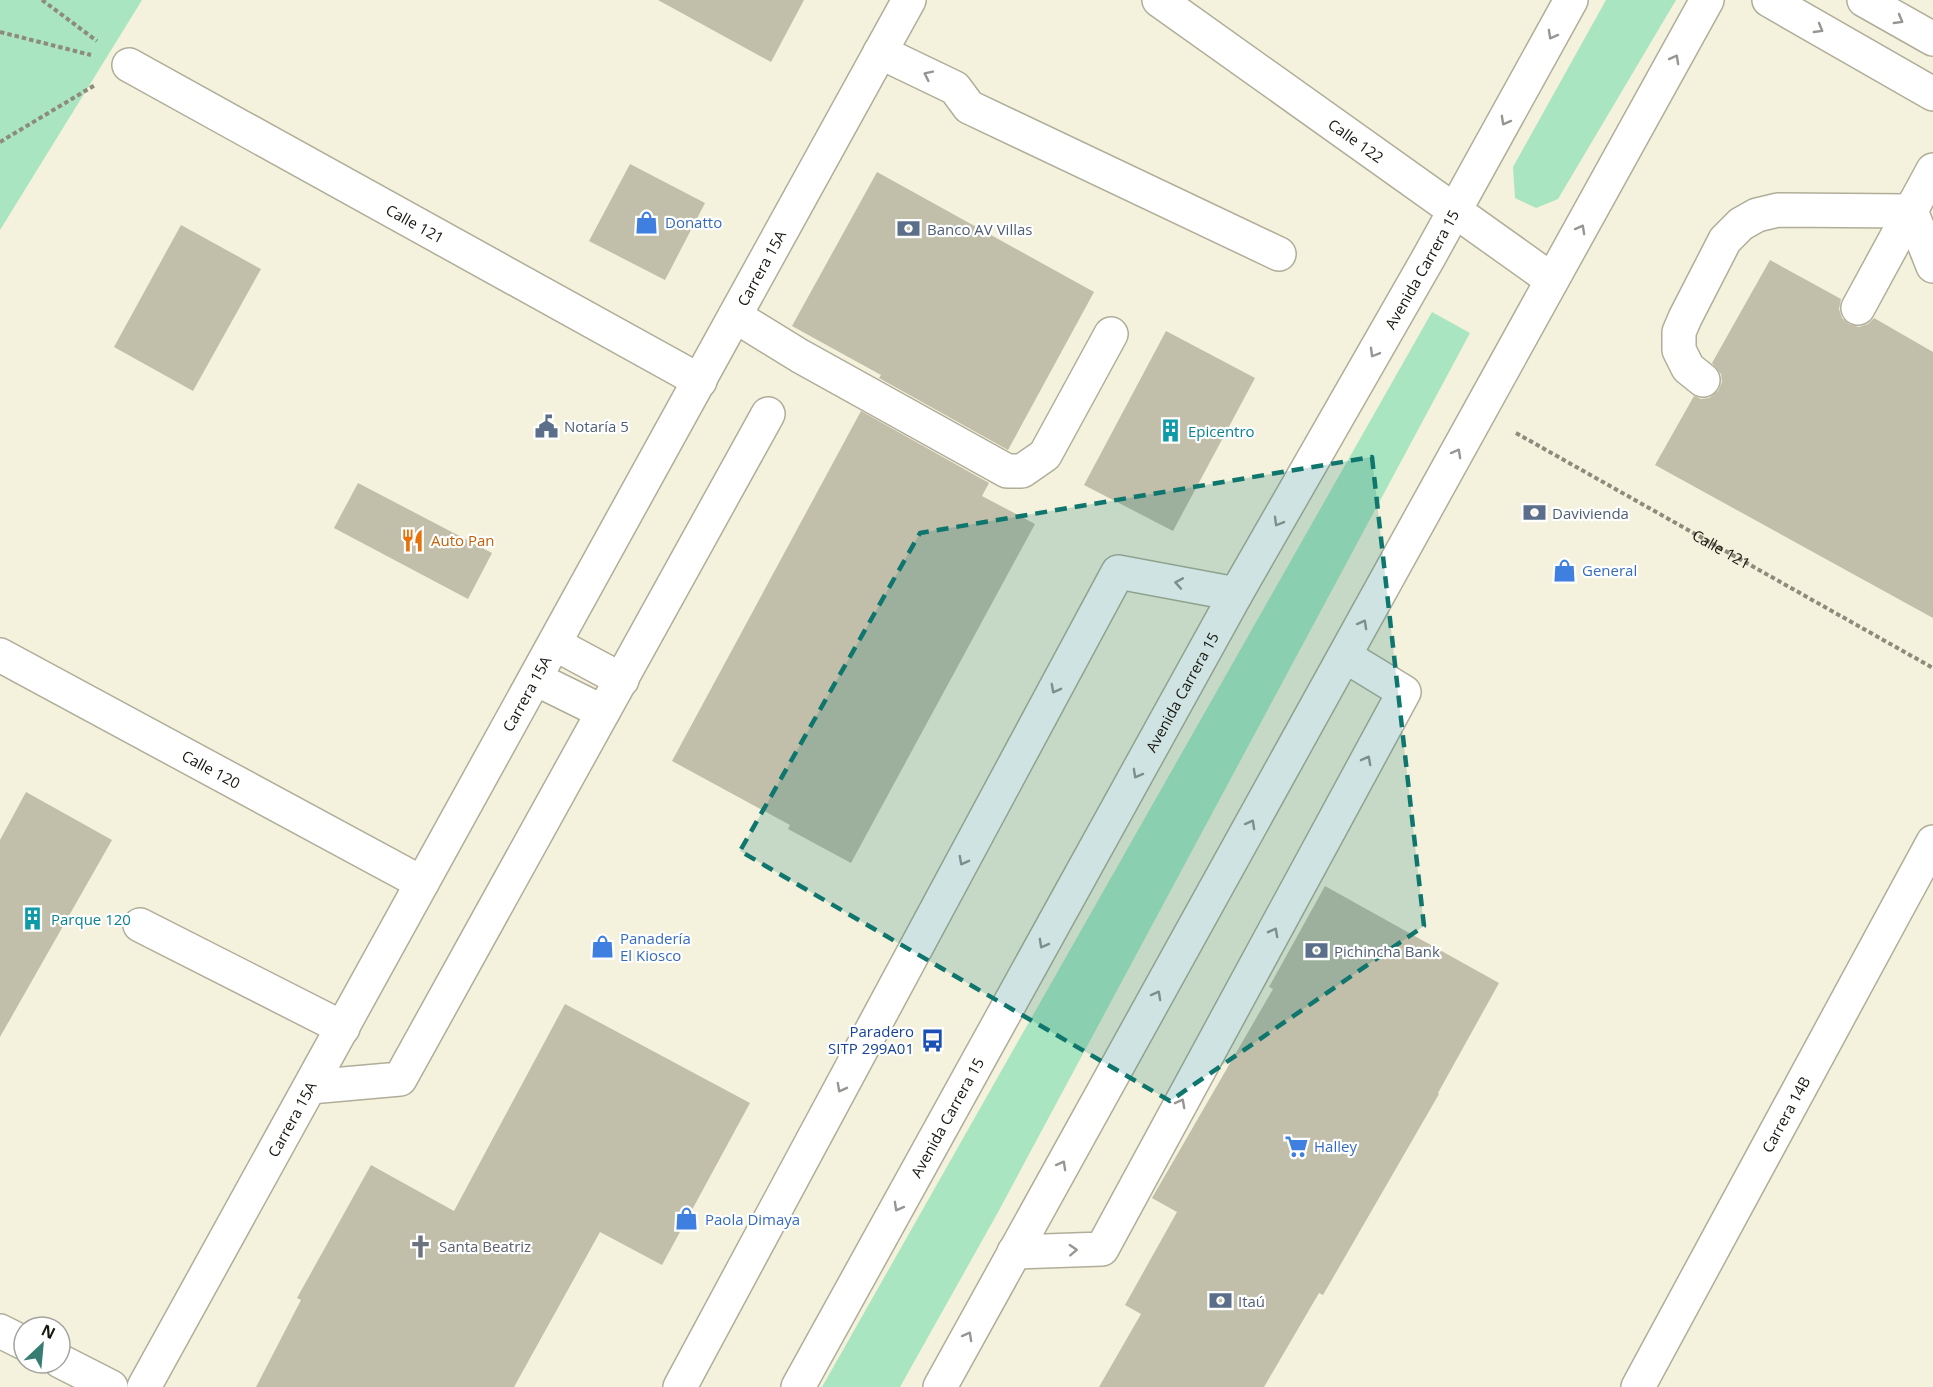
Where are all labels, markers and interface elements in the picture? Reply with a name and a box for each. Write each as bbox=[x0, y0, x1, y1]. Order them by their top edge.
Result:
one-way arrow bbox=[1893, 12, 1903, 24]
one-way arrow bbox=[1813, 22, 1824, 33]
one-way arrow bbox=[1548, 29, 1559, 39]
one-way arrow bbox=[1668, 54, 1679, 65]
one-way arrow bbox=[924, 71, 935, 83]
street label: Calle 122 bbox=[1324, 114, 1388, 167]
one-way arrow bbox=[1500, 115, 1512, 125]
street label: Calle 121 bbox=[383, 199, 448, 247]
street label: Avenida Carrera 15 bbox=[1380, 206, 1463, 332]
shop icon: Donatto bbox=[634, 209, 660, 235]
place label: Donatto bbox=[665, 212, 722, 232]
bank icon: Banco AV Villas bbox=[896, 216, 922, 242]
place label: Banco AV Villas bbox=[927, 219, 1032, 239]
one-way arrow bbox=[1574, 225, 1585, 235]
street label: Carrera 15A bbox=[732, 226, 790, 309]
one-way arrow bbox=[1370, 346, 1382, 357]
public building icon: Notaría 5 bbox=[533, 413, 559, 439]
place label: Notaría 5 bbox=[564, 416, 629, 436]
building icon: Epicentro bbox=[1157, 418, 1183, 444]
place label: Epicentro bbox=[1188, 421, 1255, 441]
one-way arrow bbox=[1450, 449, 1461, 459]
bank icon: Davivienda bbox=[1521, 500, 1547, 526]
place label: Davivienda bbox=[1552, 503, 1629, 523]
one-way arrow bbox=[1273, 516, 1285, 526]
street label: Calle 121 bbox=[1689, 525, 1754, 573]
restaurant icon: Auto Pan bbox=[400, 527, 426, 553]
place label: Auto Pan bbox=[431, 530, 495, 550]
shop icon: General bbox=[1551, 557, 1577, 583]
place label: General bbox=[1582, 560, 1637, 580]
one-way arrow bbox=[1174, 577, 1184, 590]
one-way arrow bbox=[1355, 620, 1367, 630]
street label: Avenida Carrera 15 bbox=[1141, 629, 1223, 755]
street label: Carrera 15A bbox=[498, 652, 556, 735]
one-way arrow bbox=[1051, 683, 1062, 693]
street label: Calle 120 bbox=[178, 745, 244, 793]
one-way arrow bbox=[1360, 756, 1371, 767]
one-way arrow bbox=[1133, 767, 1144, 778]
one-way arrow bbox=[1244, 820, 1255, 830]
one-way arrow bbox=[959, 854, 970, 865]
building icon: Parque 120 bbox=[20, 906, 46, 932]
place label: Parque 120 bbox=[51, 909, 131, 929]
one-way arrow bbox=[1267, 927, 1278, 938]
place label: Panadería El Kiosco bbox=[620, 928, 691, 965]
shop icon: Panadería El Kiosco bbox=[589, 934, 615, 960]
one-way arrow bbox=[1039, 938, 1050, 949]
bank icon: Pichincha Bank bbox=[1303, 938, 1329, 964]
place label: Pichincha Bank bbox=[1334, 941, 1440, 961]
one-way arrow bbox=[1150, 990, 1161, 1001]
place label: Paradero SITP 299A01 bbox=[828, 1021, 914, 1058]
bus stop icon: Paradero SITP 299A01 bbox=[919, 1027, 945, 1053]
street label: Avenida Carrera 15 bbox=[906, 1054, 988, 1181]
street label: Carrera 14B bbox=[1757, 1073, 1814, 1156]
street label: Carrera 15A bbox=[263, 1077, 321, 1160]
one-way arrow bbox=[836, 1082, 848, 1093]
one-way arrow bbox=[1174, 1099, 1185, 1109]
supermarket icon: Halley bbox=[1283, 1133, 1309, 1159]
place label: Halley bbox=[1314, 1136, 1357, 1156]
one-way arrow bbox=[1055, 1161, 1067, 1171]
one-way arrow bbox=[894, 1201, 905, 1211]
shop icon: Paola Dimaya bbox=[674, 1206, 700, 1232]
place label: Paola Dimaya bbox=[705, 1209, 800, 1229]
church icon: Santa Beatriz bbox=[408, 1233, 434, 1259]
place label: Santa Beatriz bbox=[439, 1236, 531, 1256]
one-way arrow bbox=[1068, 1244, 1077, 1257]
bank icon: Itaú bbox=[1207, 1288, 1233, 1314]
place label: Itaú bbox=[1238, 1291, 1265, 1311]
north arrow bbox=[12, 1315, 72, 1375]
text: N bbox=[38, 1319, 59, 1344]
one-way arrow bbox=[961, 1332, 972, 1342]

